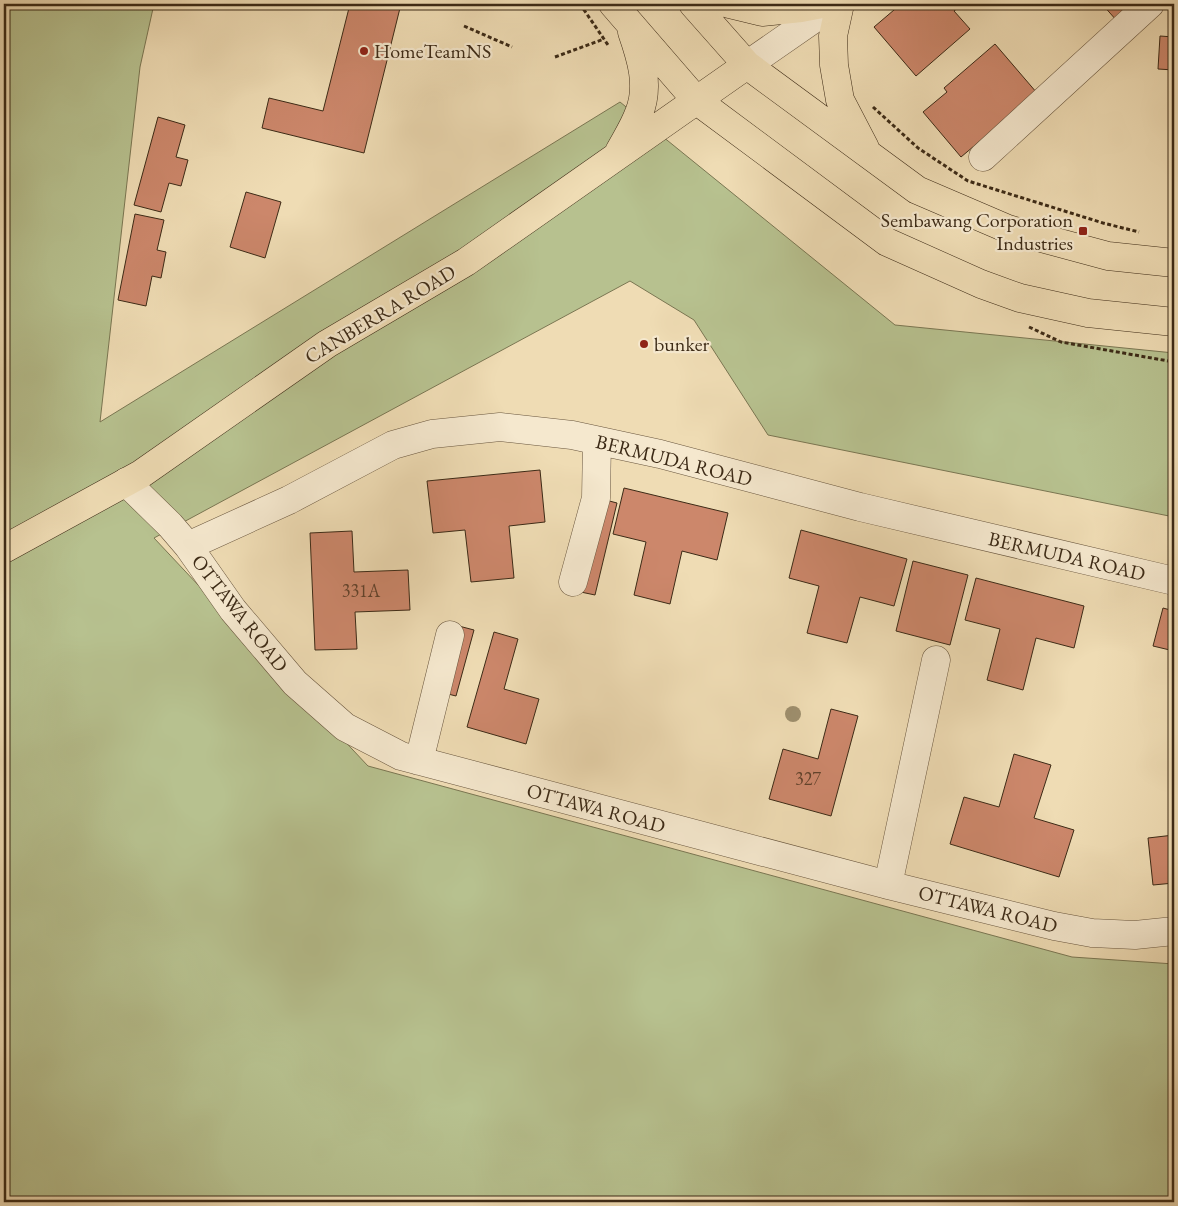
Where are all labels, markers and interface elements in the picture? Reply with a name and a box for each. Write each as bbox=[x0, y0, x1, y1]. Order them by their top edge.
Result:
place label: HomeTeamNS bbox=[374, 38, 491, 64]
marker: HomeTeamNS bbox=[358, 45, 370, 57]
place label: Sembawang Corporation Industries bbox=[881, 207, 1073, 256]
marker: Sembawang Corporation Industries bbox=[1077, 225, 1089, 237]
street label: CANBERRA ROAD bbox=[300, 259, 460, 369]
place label: bunker bbox=[654, 331, 710, 357]
marker: bunker bbox=[638, 338, 650, 350]
street label: BERMUDA ROAD bbox=[593, 428, 755, 492]
street label: BERMUDA ROAD bbox=[986, 525, 1148, 587]
street label: OTTAWA ROAD bbox=[186, 549, 294, 677]
house number: 331A bbox=[342, 579, 381, 602]
house number: 327 bbox=[795, 767, 821, 790]
street label: OTTAWA ROAD bbox=[524, 777, 668, 839]
street label: OTTAWA ROAD bbox=[916, 879, 1060, 939]

